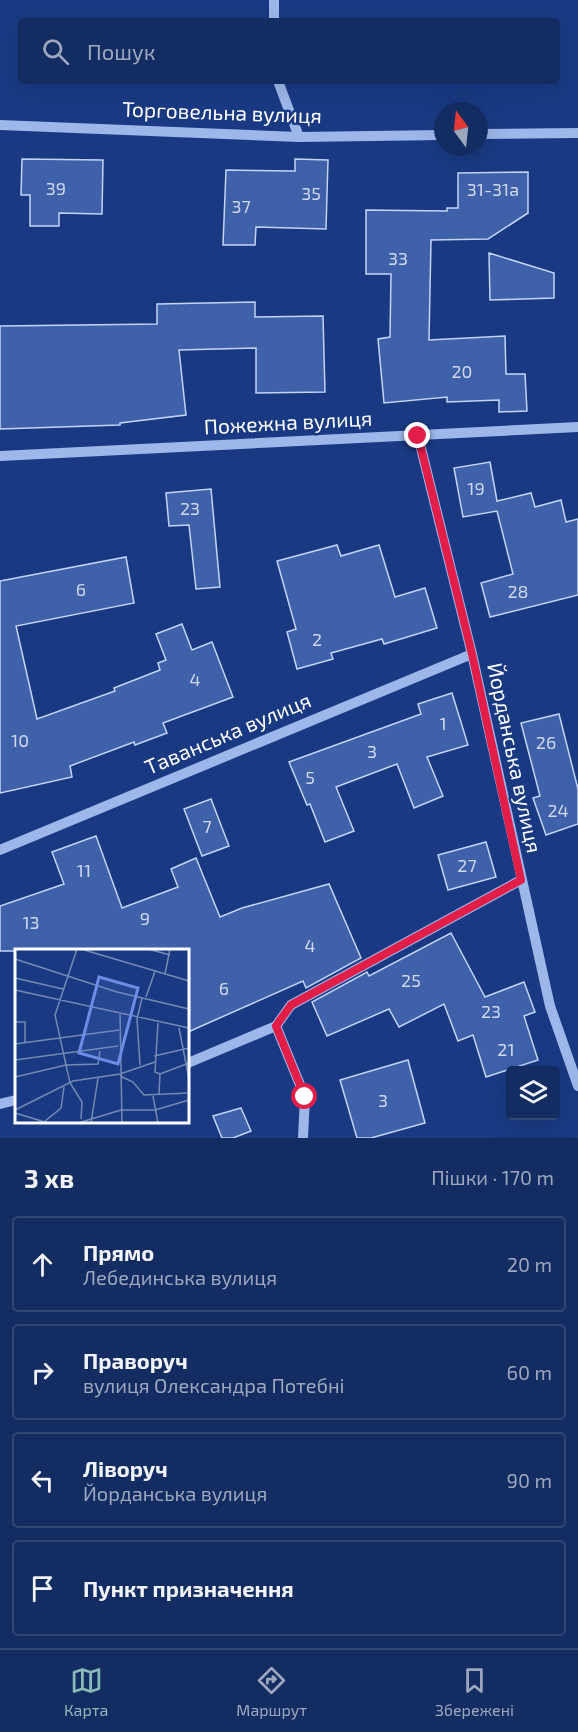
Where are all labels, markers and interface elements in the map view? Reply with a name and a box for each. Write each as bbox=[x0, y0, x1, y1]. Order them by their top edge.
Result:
search box bbox=[18, 18, 560, 84]
icon: search bbox=[39, 35, 72, 68]
text: Пошук bbox=[87, 38, 156, 64]
street label: Торговельна вулиця bbox=[122, 96, 322, 128]
north arrow bbox=[434, 102, 488, 156]
house number: 39 bbox=[46, 177, 66, 199]
house number: 31-31а bbox=[467, 178, 519, 200]
house number: 35 bbox=[301, 182, 321, 204]
house number: 37 bbox=[231, 195, 251, 217]
house number: 33 bbox=[388, 247, 408, 269]
house number: 20 bbox=[452, 360, 472, 382]
street label: Пожежна вулиця bbox=[203, 405, 373, 439]
route end bbox=[404, 422, 430, 448]
house number: 19 bbox=[467, 477, 485, 499]
house number: 23 bbox=[180, 497, 200, 519]
house number: 6 bbox=[76, 578, 86, 600]
house number: 28 bbox=[507, 580, 529, 602]
house number: 2 bbox=[312, 628, 322, 650]
street label: Йорданська вулиця bbox=[482, 660, 548, 855]
house number: 4 bbox=[189, 668, 201, 690]
street label: Таванська вулиця bbox=[141, 686, 315, 780]
house number: 1 bbox=[439, 712, 447, 734]
house number: 10 bbox=[11, 729, 29, 751]
house number: 26 bbox=[536, 731, 556, 753]
house number: 3 bbox=[367, 740, 377, 762]
house number: 5 bbox=[305, 766, 315, 788]
house number: 24 bbox=[547, 799, 569, 821]
house number: 7 bbox=[202, 815, 212, 837]
house number: 27 bbox=[457, 854, 477, 876]
house number: 11 bbox=[77, 859, 91, 881]
house number: 9 bbox=[140, 907, 150, 929]
house number: 13 bbox=[22, 911, 40, 933]
house number: 4 bbox=[304, 934, 316, 956]
inset map bbox=[15, 949, 189, 1123]
house number: 25 bbox=[401, 969, 421, 991]
house number: 6 bbox=[219, 977, 229, 999]
house number: 23 bbox=[481, 1000, 501, 1022]
house number: 21 bbox=[497, 1038, 515, 1060]
map controls bbox=[506, 1066, 560, 1120]
button: layers bbox=[506, 1066, 560, 1120]
route start bbox=[291, 1083, 317, 1109]
house number: 3 bbox=[378, 1089, 388, 1111]
text: 3 хв bbox=[24, 1162, 74, 1193]
text: Пішки · 170 m bbox=[431, 1165, 554, 1189]
text: Прямо bbox=[83, 1239, 154, 1265]
icon: ahead bbox=[26, 1248, 59, 1281]
text: 20 m bbox=[507, 1252, 552, 1276]
text: Лебединська вулиця bbox=[83, 1265, 277, 1289]
text: Праворуч bbox=[83, 1347, 188, 1373]
icon: right bbox=[26, 1356, 59, 1389]
text: 60 m bbox=[507, 1360, 552, 1384]
text: вулиця Олександра Потебні bbox=[83, 1373, 345, 1397]
text: Ліворуч bbox=[83, 1455, 168, 1481]
icon: left bbox=[26, 1464, 59, 1497]
text: 90 m bbox=[507, 1468, 552, 1492]
text: Йорданська вулиця bbox=[83, 1481, 267, 1505]
icon: arrive bbox=[26, 1572, 59, 1605]
text: Пункт призначення bbox=[83, 1575, 294, 1601]
tab: Карта bbox=[64, 1664, 108, 1719]
tab: Маршрут bbox=[236, 1664, 307, 1719]
tab: Збережені bbox=[435, 1664, 514, 1719]

